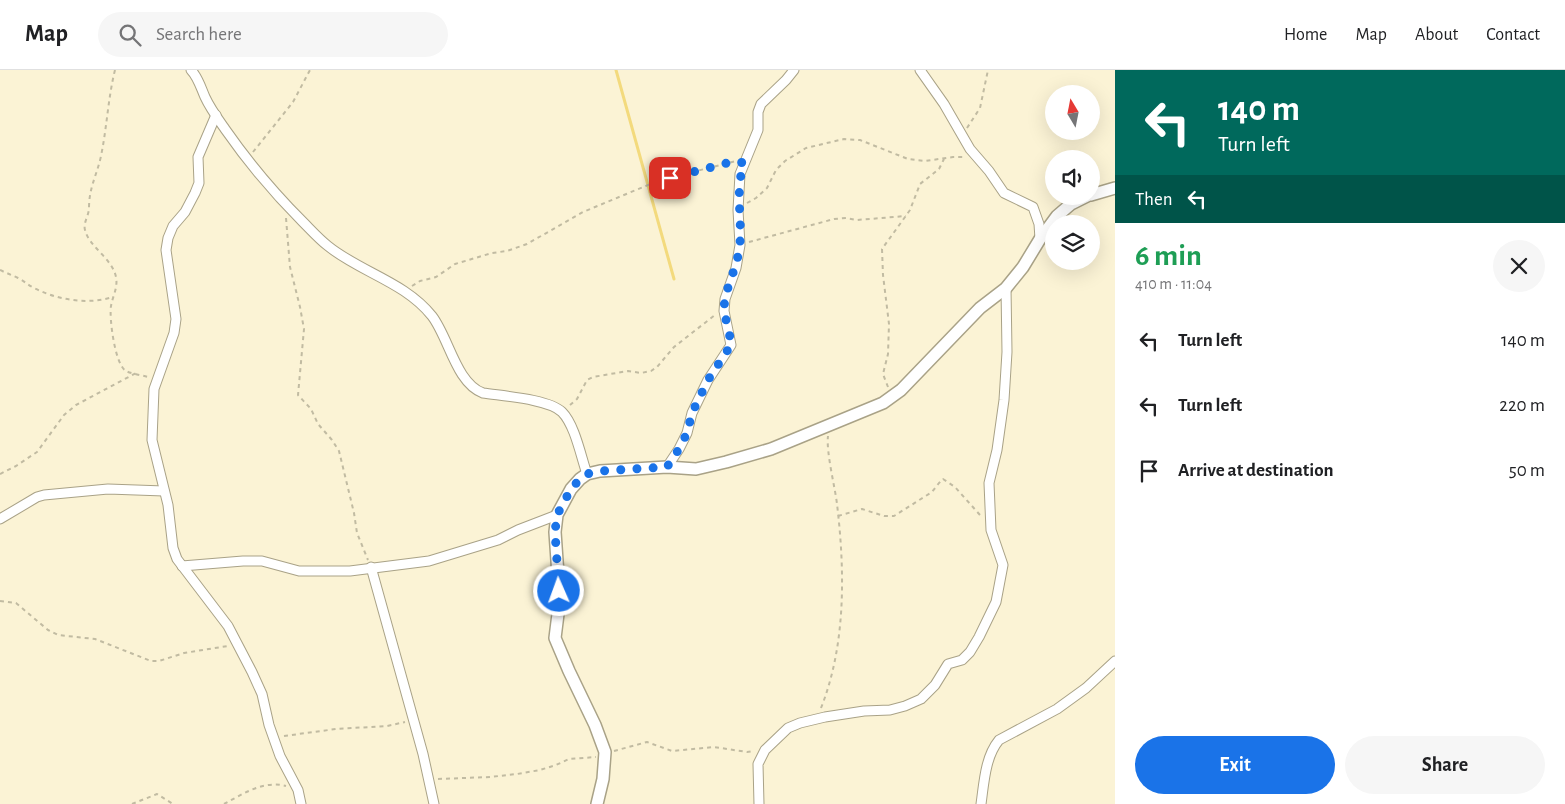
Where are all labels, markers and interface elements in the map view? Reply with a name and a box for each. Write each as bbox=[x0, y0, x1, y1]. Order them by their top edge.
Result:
search box bbox=[98, 12, 448, 57]
icon: search bbox=[116, 21, 144, 49]
text: Map bbox=[25, 22, 68, 46]
text: Search here bbox=[156, 25, 242, 44]
text: Home bbox=[1284, 26, 1327, 44]
text: Map bbox=[1355, 26, 1387, 44]
text: About bbox=[1415, 26, 1458, 44]
text: Contact bbox=[1486, 26, 1540, 44]
north arrow bbox=[1045, 85, 1100, 140]
map controls bbox=[1045, 85, 1100, 270]
icon: left bbox=[1135, 90, 1200, 155]
text: 140 m bbox=[1218, 92, 1300, 127]
text: Turn left bbox=[1218, 133, 1290, 155]
button: sound bbox=[1045, 150, 1100, 205]
pin bbox=[649, 157, 691, 199]
icon: arrive bbox=[656, 164, 684, 192]
icon: left bbox=[1183, 185, 1211, 213]
text: Then bbox=[1135, 190, 1173, 209]
button: layers bbox=[1045, 215, 1100, 270]
button: close bbox=[1493, 240, 1545, 292]
text: 6 min bbox=[1135, 241, 1202, 271]
text: 410 m · 11:04 bbox=[1135, 276, 1212, 292]
icon: left bbox=[1135, 327, 1163, 355]
text: Turn left bbox=[1178, 331, 1242, 350]
text: 140 m bbox=[1501, 331, 1545, 350]
icon: left bbox=[1135, 392, 1163, 420]
text: Turn left bbox=[1178, 396, 1242, 415]
text: 220 m bbox=[1499, 396, 1545, 415]
icon: arrive bbox=[1135, 457, 1163, 485]
text: Arrive at destination bbox=[1178, 461, 1334, 480]
text: 50 m bbox=[1509, 461, 1545, 480]
position arrow bbox=[532, 564, 584, 616]
button: Exit bbox=[1135, 736, 1335, 794]
button: Share bbox=[1345, 736, 1545, 794]

